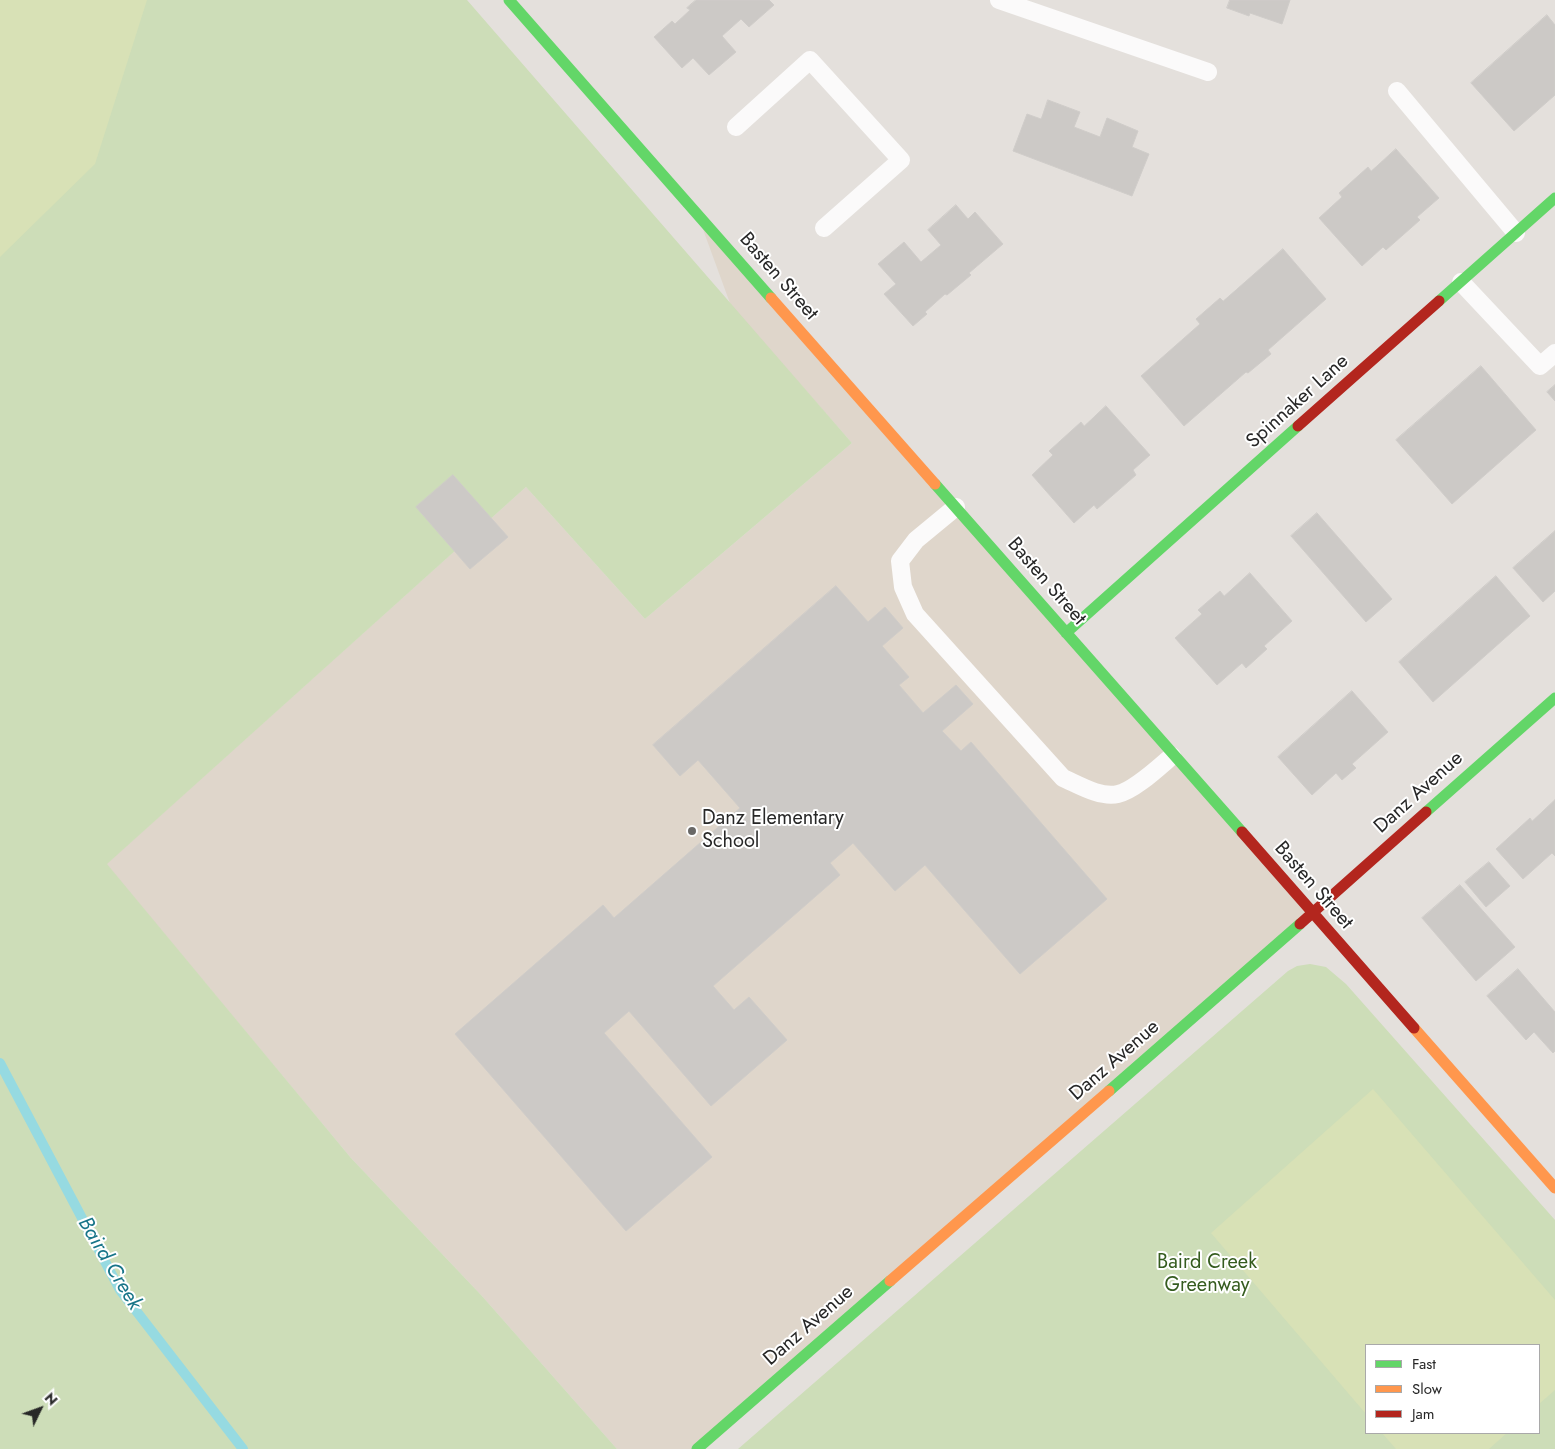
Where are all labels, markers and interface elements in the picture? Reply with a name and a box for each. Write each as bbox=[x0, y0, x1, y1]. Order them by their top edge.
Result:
street label: Basten Street bbox=[733, 228, 823, 326]
street label: Spinnaker Lane bbox=[1242, 350, 1354, 454]
street label: Basten Street bbox=[1001, 533, 1091, 631]
street label: Danz Avenue bbox=[1370, 747, 1468, 839]
place label: Danz Elementary School bbox=[702, 807, 844, 854]
marker: Danz Elementary School bbox=[686, 825, 698, 837]
street label: Basten Street bbox=[1268, 837, 1358, 935]
street label: Danz Avenue bbox=[1065, 1015, 1165, 1107]
water label: Baird Creek bbox=[71, 1213, 147, 1315]
park label: Baird Creek Greenway bbox=[1157, 1251, 1257, 1298]
street label: Danz Avenue bbox=[759, 1280, 859, 1372]
legend bbox=[1365, 1344, 1540, 1434]
text: Fast bbox=[1412, 1353, 1436, 1375]
text: Slow bbox=[1412, 1378, 1442, 1400]
north arrow bbox=[15, 1384, 65, 1434]
text: N bbox=[40, 1388, 62, 1410]
text: Jam bbox=[1412, 1403, 1435, 1425]

